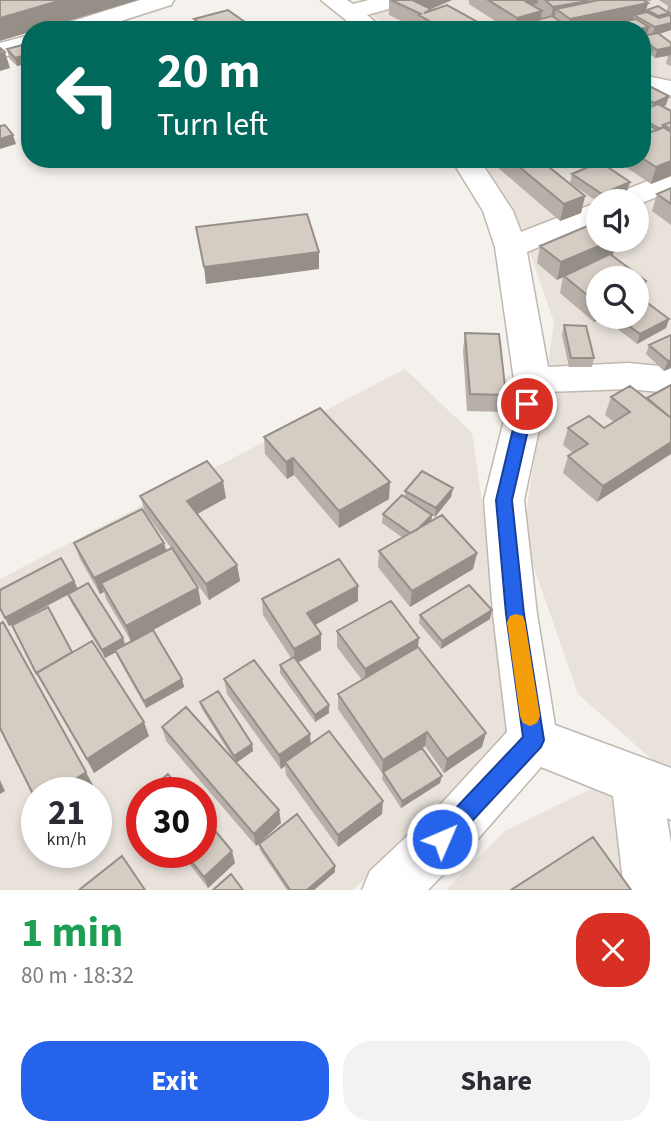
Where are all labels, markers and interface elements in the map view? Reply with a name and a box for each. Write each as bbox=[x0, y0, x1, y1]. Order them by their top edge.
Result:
text: 20 m bbox=[157, 37, 261, 107]
icon: left bbox=[42, 49, 133, 140]
text: Turn left bbox=[157, 102, 268, 148]
map controls bbox=[586, 189, 649, 329]
button: sound bbox=[586, 189, 649, 252]
button: search bbox=[586, 266, 649, 329]
pin bbox=[497, 374, 557, 434]
icon: arrive bbox=[508, 385, 546, 423]
speed limit sign: 30 bbox=[126, 777, 217, 868]
text: 21 bbox=[48, 788, 85, 838]
position arrow bbox=[405, 802, 479, 876]
text: km/h bbox=[47, 827, 86, 852]
text: 1 min bbox=[21, 903, 123, 963]
button: close bbox=[576, 913, 650, 987]
text: 80 m · 18:32 bbox=[21, 959, 134, 992]
button: Exit bbox=[21, 1041, 329, 1121]
button: Share bbox=[343, 1041, 650, 1121]

